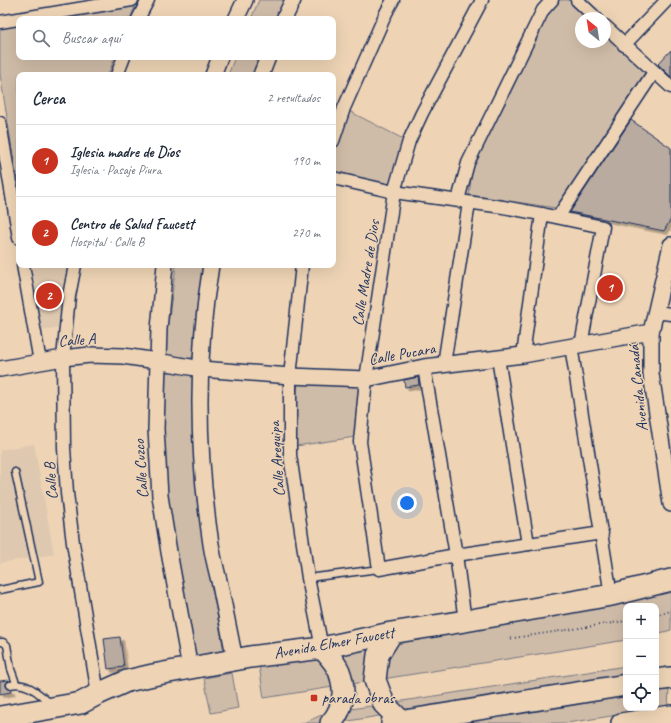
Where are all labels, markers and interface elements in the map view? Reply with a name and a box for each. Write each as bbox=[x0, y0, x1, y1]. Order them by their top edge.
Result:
north arrow bbox=[575, 12, 611, 48]
search box bbox=[16, 16, 336, 60]
icon: search bbox=[30, 27, 52, 49]
text: Buscar aquí bbox=[62, 29, 121, 48]
text: Cerca bbox=[32, 88, 65, 109]
text: 2 resultados bbox=[267, 90, 320, 106]
text: Iglesia madre de Díos bbox=[70, 143, 180, 162]
text: 1 bbox=[42, 153, 48, 169]
text: 190 m bbox=[292, 153, 320, 169]
text: Iglesia · Pasaje Piura bbox=[70, 162, 161, 178]
text: Centro de Salud Faucett bbox=[70, 215, 194, 234]
street label: Calle Madre de Dios bbox=[348, 217, 384, 327]
text: 2 bbox=[42, 225, 48, 241]
text: 270 m bbox=[292, 225, 320, 241]
text: Hospital · Calle B bbox=[70, 234, 144, 250]
pin: 1 bbox=[597, 273, 623, 303]
pin: 2 bbox=[36, 281, 62, 311]
street label: Calle A bbox=[58, 329, 97, 351]
street label: Calle Pucara bbox=[367, 338, 438, 370]
street label: Avenida Canadá bbox=[623, 342, 652, 432]
street label: Calle Arequipa bbox=[264, 419, 290, 497]
street label: Calle Cuzco bbox=[129, 438, 153, 499]
street label: Calle B bbox=[40, 460, 62, 500]
your location bbox=[397, 493, 417, 513]
map controls bbox=[623, 603, 659, 711]
button: + bbox=[623, 603, 659, 639]
street label: Avenida Elmer Faucett bbox=[272, 622, 398, 663]
button: − bbox=[623, 639, 659, 675]
button: locate bbox=[623, 675, 659, 711]
place label: parada obras bbox=[322, 688, 396, 708]
marker: parada obras bbox=[309, 693, 319, 703]

